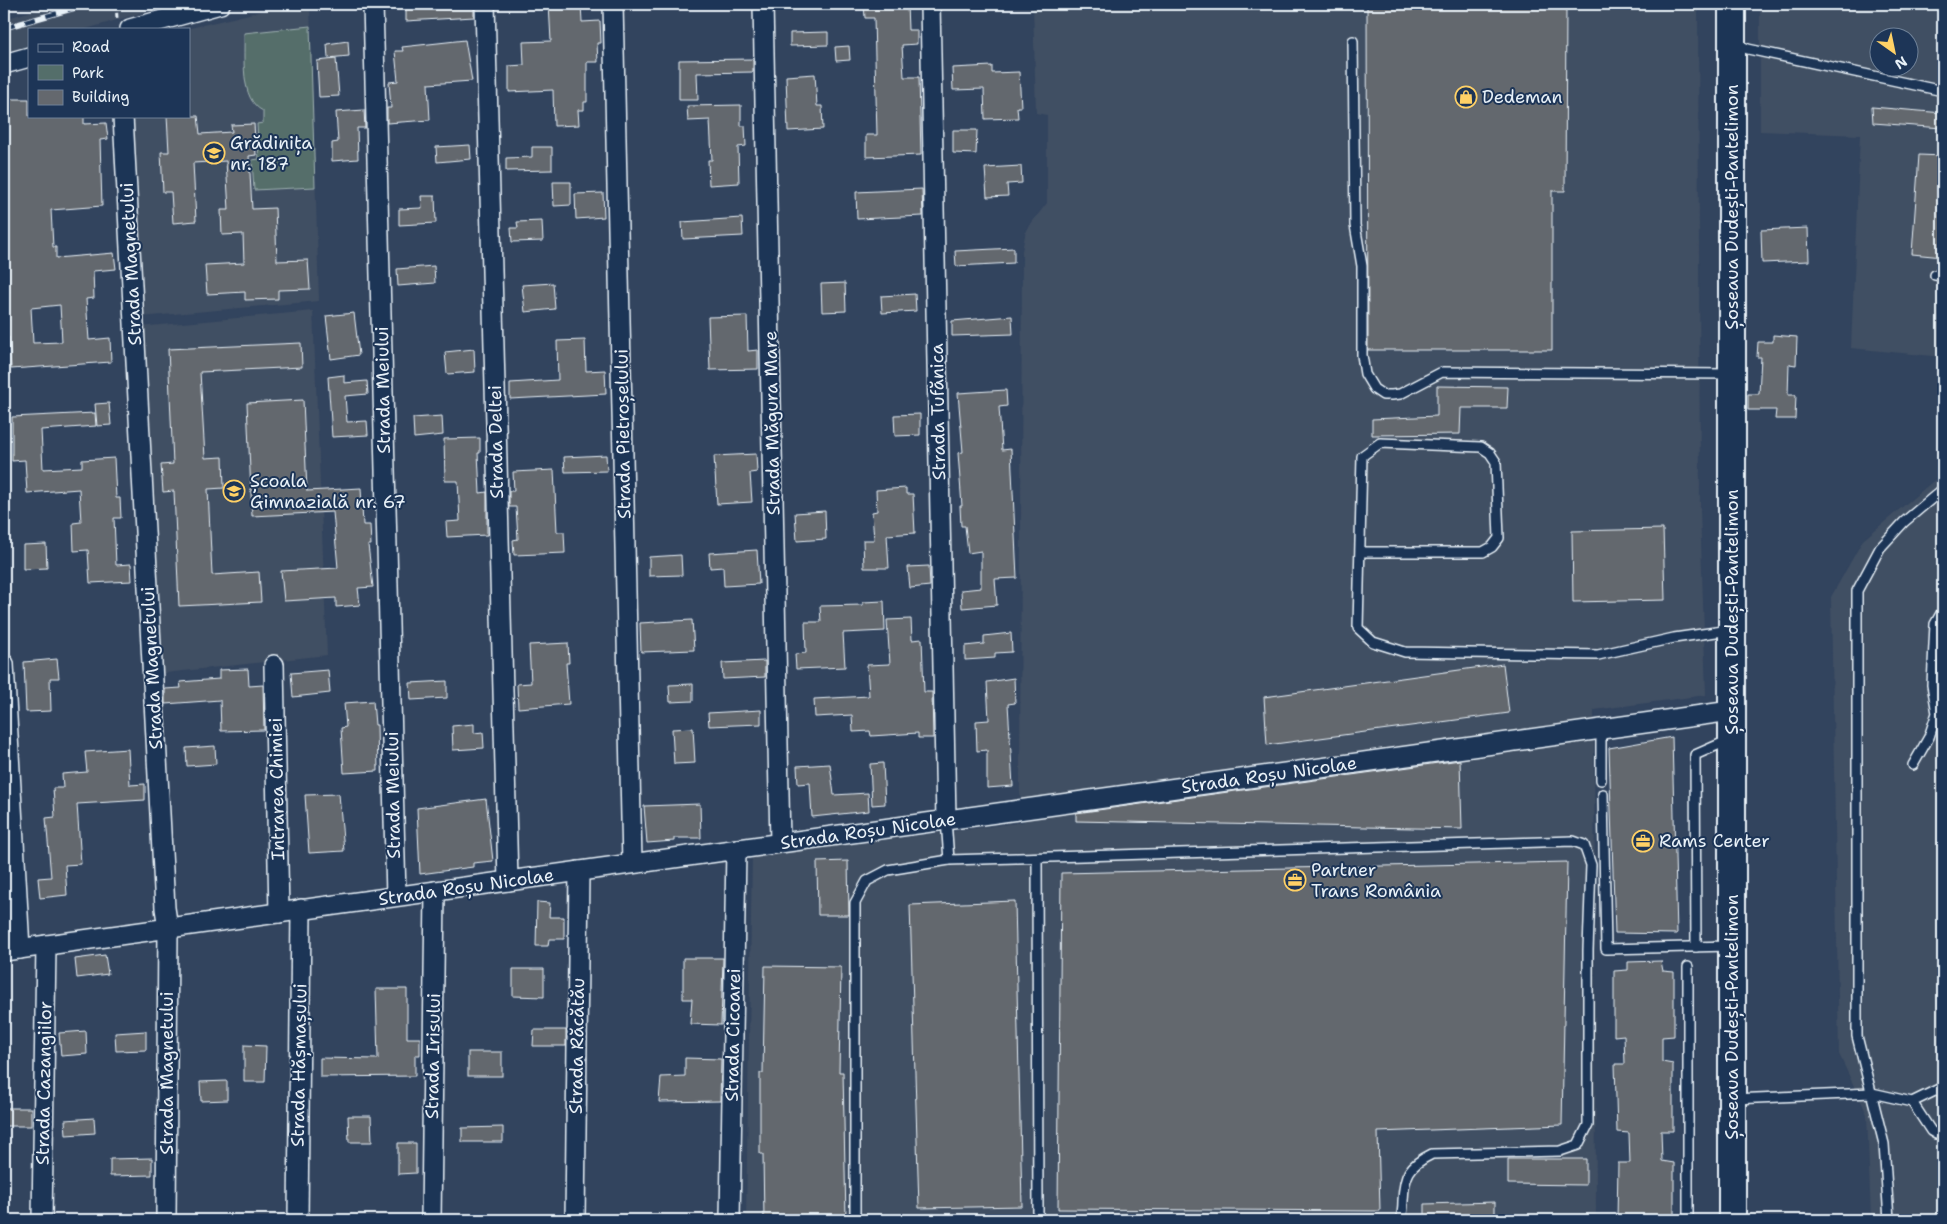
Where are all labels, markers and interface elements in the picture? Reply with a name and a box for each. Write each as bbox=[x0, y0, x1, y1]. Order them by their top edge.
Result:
legend bbox=[28, 28, 190, 118]
north arrow bbox=[1870, 28, 1920, 78]
text: Road bbox=[72, 37, 110, 57]
text: N bbox=[1892, 52, 1911, 73]
text: Park bbox=[72, 63, 104, 83]
street label: Șoseaua Dudești-Pantelimon bbox=[1720, 84, 1744, 330]
shop icon: Dedeman bbox=[1454, 85, 1478, 109]
place label: Dedeman bbox=[1482, 85, 1563, 109]
text: Building bbox=[72, 87, 129, 107]
place label: Grădinița nr. 187 bbox=[230, 131, 313, 176]
school or university icon: Grădinița nr. 187 bbox=[202, 141, 226, 165]
street label: Strada Magnetului bbox=[115, 182, 147, 346]
street label: Strada Meiului bbox=[370, 326, 396, 454]
street label: Strada Măgura Mare bbox=[758, 331, 786, 515]
street label: Strada Tufănica bbox=[925, 343, 951, 481]
street label: Strada Pietroșelului bbox=[610, 349, 636, 519]
street label: Strada Deltei bbox=[483, 385, 509, 499]
place label: Școala Gimnazială nr. 67 bbox=[250, 469, 406, 514]
school or university icon: Școala Gimnazială nr. 67 bbox=[222, 479, 246, 503]
street label: Șoseaua Dudești-Pantelimon bbox=[1720, 489, 1744, 735]
street label: Strada Magnetului bbox=[136, 586, 168, 750]
street label: Intrarea Chimiei bbox=[264, 717, 290, 861]
street label: Strada Meiului bbox=[380, 731, 406, 859]
street label: Strada Roșu Nicolae bbox=[1180, 751, 1358, 799]
street label: Strada Roșu Nicolae bbox=[779, 807, 957, 855]
office icon: Rams Center bbox=[1631, 829, 1655, 853]
place label: Rams Center bbox=[1659, 829, 1770, 853]
place label: Partner Trans România bbox=[1311, 858, 1441, 903]
street label: Strada Roșu Nicolae bbox=[377, 863, 555, 911]
office icon: Partner Trans România bbox=[1283, 868, 1307, 892]
street label: Șoseaua Dudești-Pantelimon bbox=[1720, 894, 1744, 1140]
street label: Strada Cicoarei bbox=[720, 968, 746, 1102]
street label: Strada Răcătău bbox=[564, 978, 590, 1114]
street label: Strada Hășmașului bbox=[286, 983, 312, 1147]
street label: Strada Magnetului bbox=[155, 991, 179, 1155]
street label: Strada Irisului bbox=[420, 993, 446, 1119]
street label: Strada Cazangiilor bbox=[31, 1001, 57, 1165]

